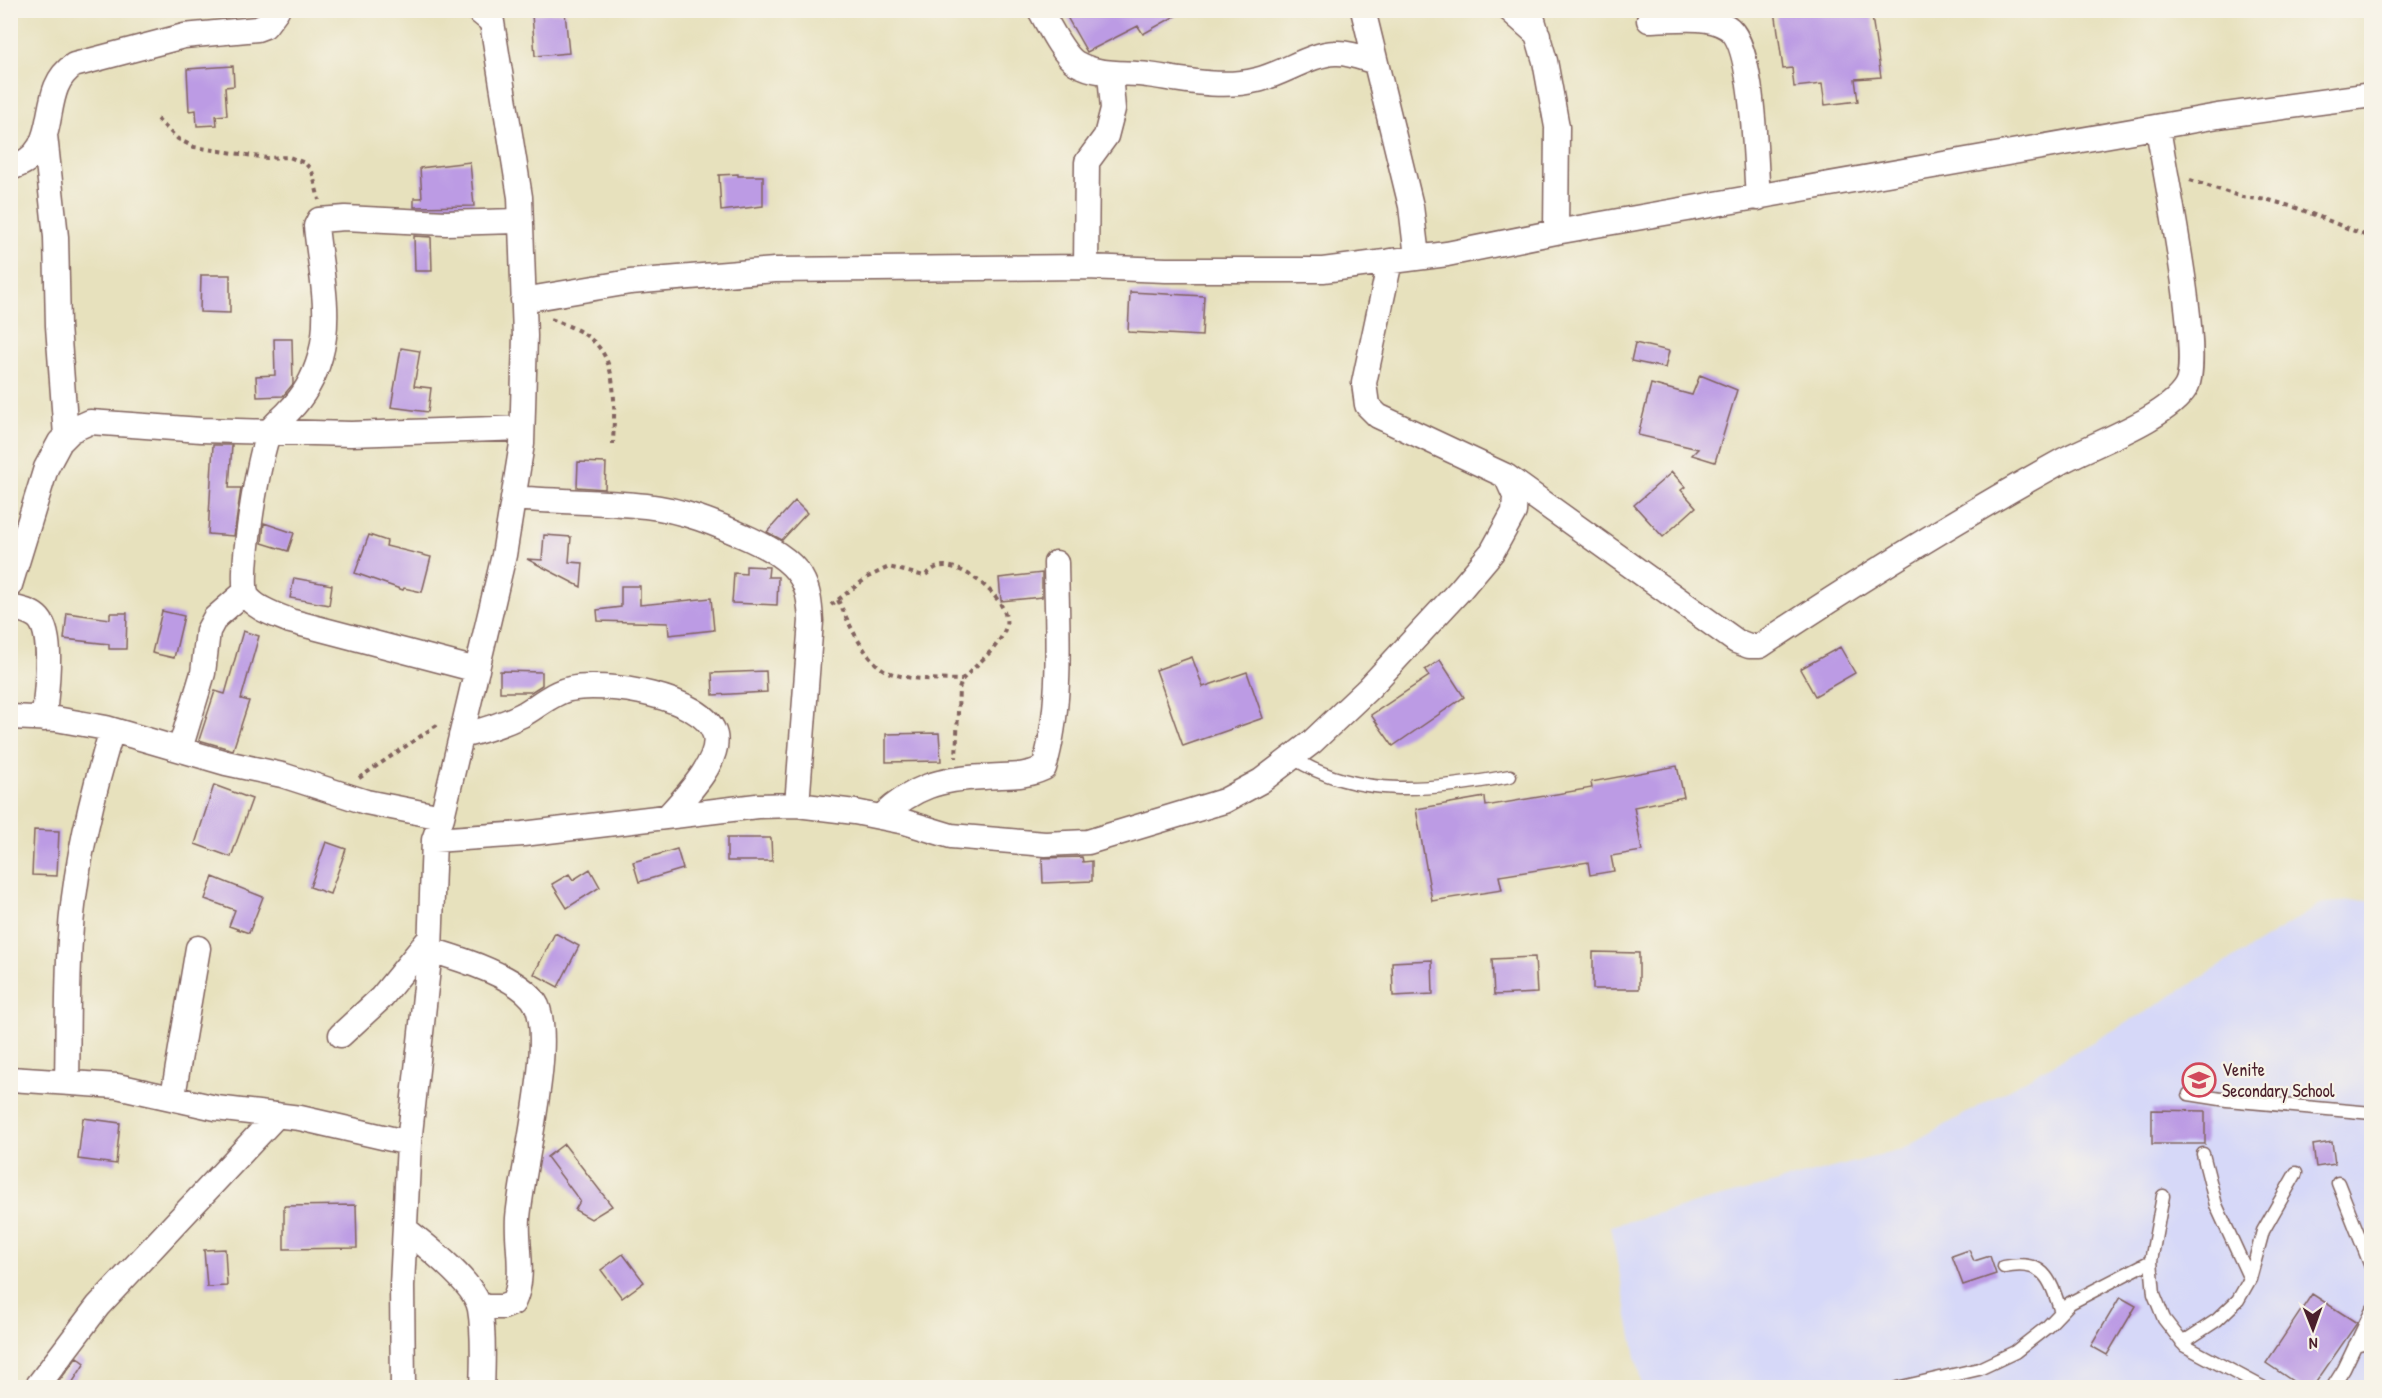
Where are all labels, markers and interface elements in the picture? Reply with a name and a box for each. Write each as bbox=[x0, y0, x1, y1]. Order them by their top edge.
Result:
place label: Venite Secondary School bbox=[2222, 1057, 2335, 1103]
school or university icon: Venite Secondary School bbox=[2181, 1062, 2217, 1098]
north arrow bbox=[2283, 1299, 2343, 1359]
text: N bbox=[2308, 1333, 2318, 1355]

